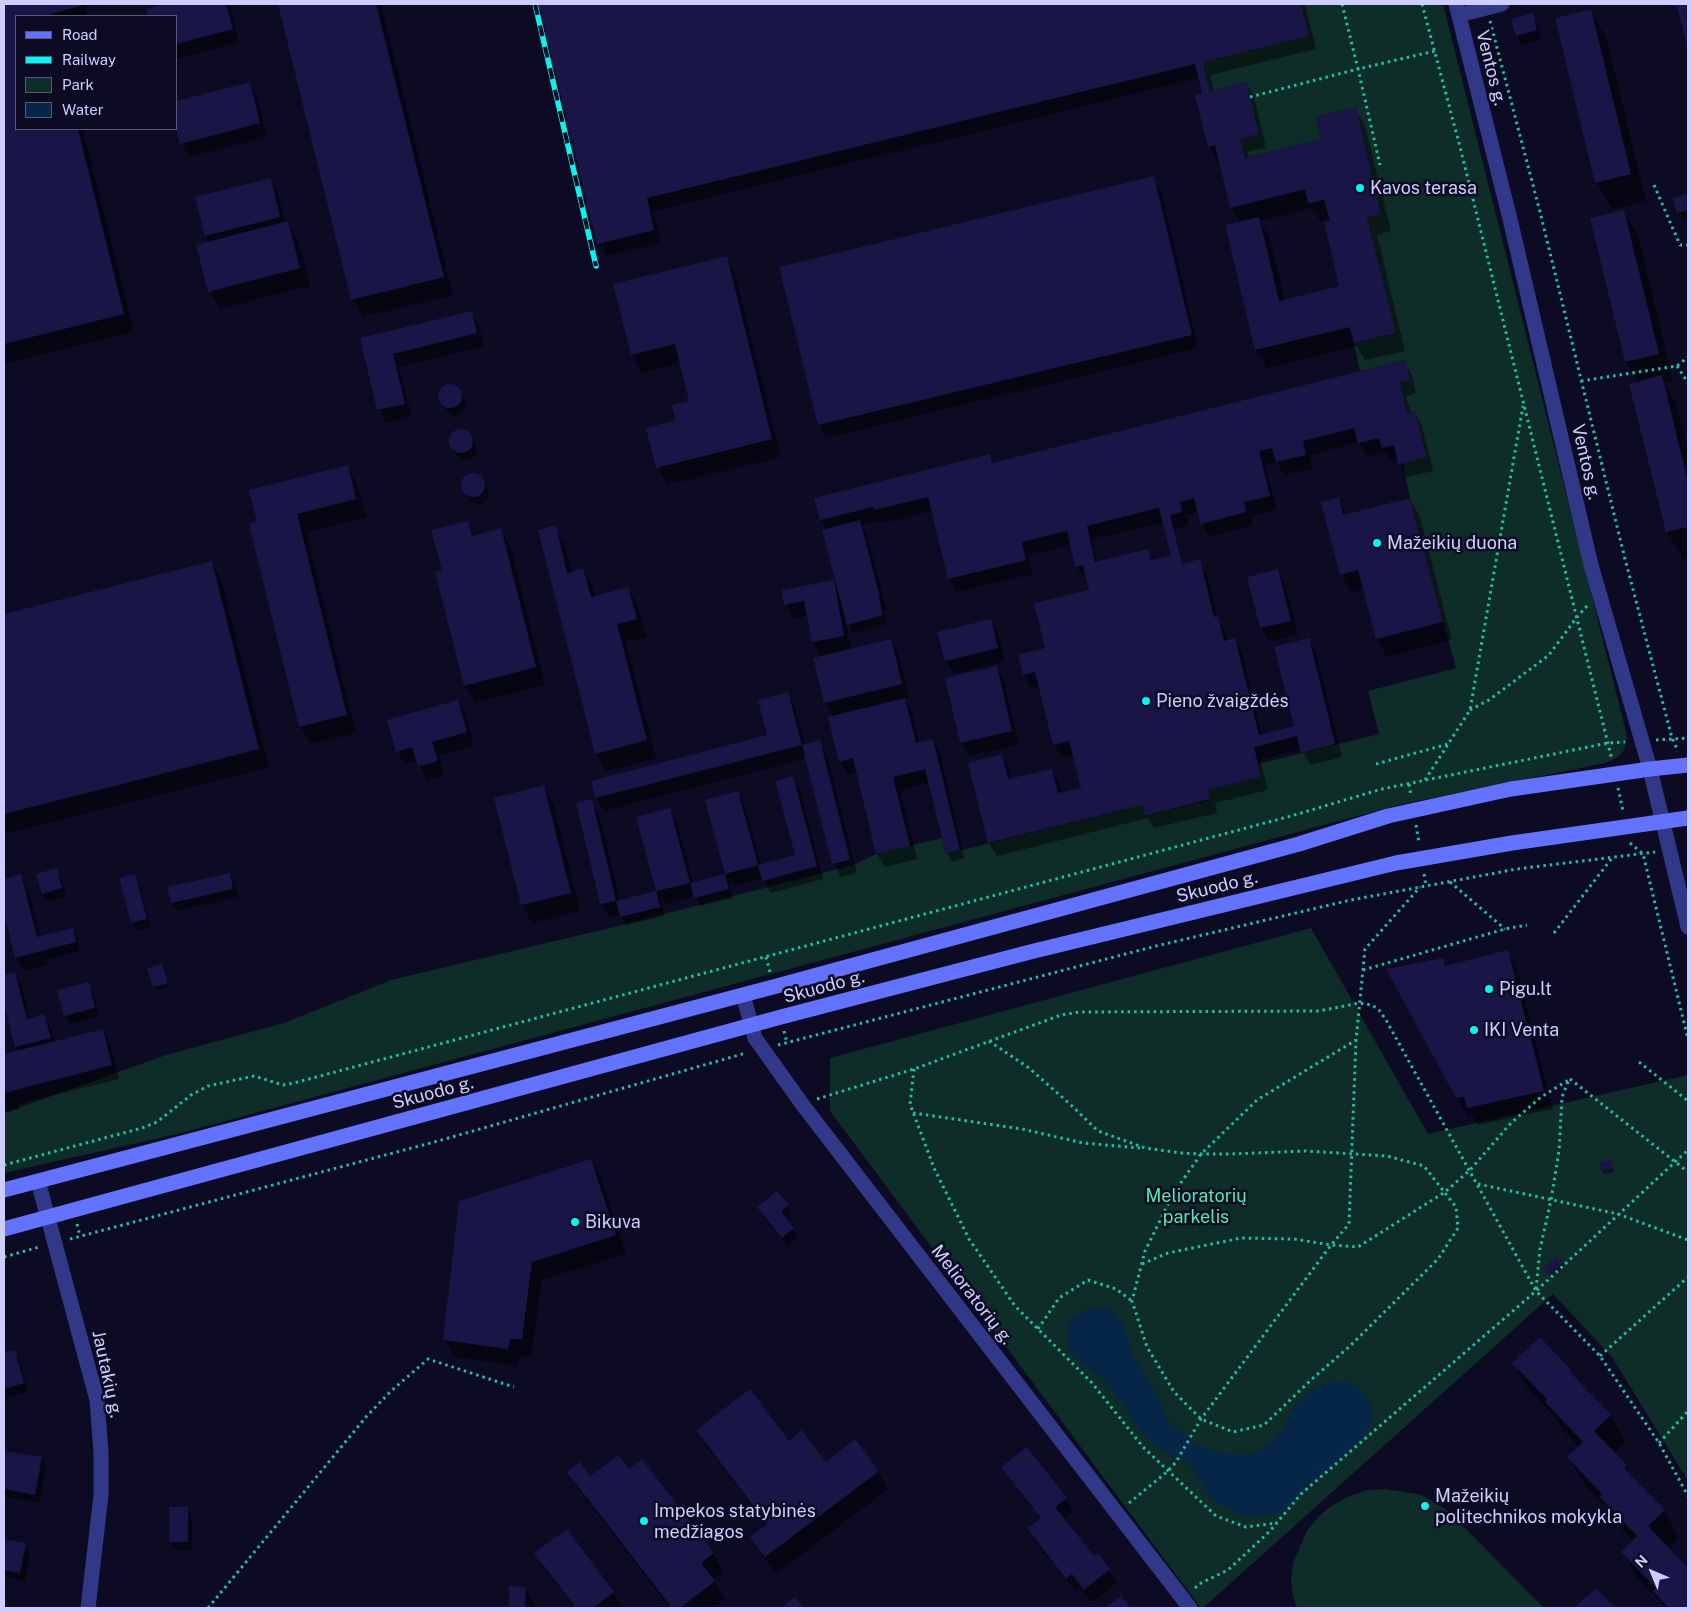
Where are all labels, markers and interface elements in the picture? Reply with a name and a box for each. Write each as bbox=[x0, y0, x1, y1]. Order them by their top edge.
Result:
legend bbox=[15, 15, 178, 130]
text: Road bbox=[62, 26, 98, 43]
street label: Ventos g. bbox=[1471, 28, 1511, 108]
text: Railway bbox=[62, 51, 116, 68]
text: Park bbox=[62, 76, 94, 93]
text: Water bbox=[62, 101, 104, 118]
place label: Kavos terasa bbox=[1370, 177, 1477, 199]
marker: Kavos terasa bbox=[1354, 182, 1366, 194]
street label: Ventos g. bbox=[1567, 422, 1605, 502]
place label: Mažeikių duona bbox=[1387, 532, 1517, 554]
marker: Mažeikių duona bbox=[1371, 537, 1383, 549]
place label: Pieno žvaigždės bbox=[1156, 690, 1289, 712]
marker: Pieno žvaigždės bbox=[1140, 695, 1152, 707]
street label: Skuodo g. bbox=[1174, 866, 1260, 908]
street label: Skuodo g. bbox=[781, 966, 867, 1008]
place label: Pigu.lt bbox=[1499, 978, 1552, 1000]
marker: Pigu.lt bbox=[1483, 983, 1495, 995]
place label: IKI Venta bbox=[1484, 1019, 1559, 1041]
marker: IKI Venta bbox=[1468, 1024, 1480, 1036]
street label: Skuodo g. bbox=[390, 1072, 476, 1114]
park label: Melioratorių parkelis bbox=[1145, 1185, 1247, 1228]
place label: Bikuva bbox=[585, 1211, 641, 1233]
marker: Bikuva bbox=[569, 1216, 581, 1228]
street label: Melioratorių g. bbox=[926, 1241, 1018, 1349]
street label: Jautakių g. bbox=[87, 1328, 127, 1420]
place label: Mažeikių politechnikos mokykla bbox=[1435, 1485, 1622, 1528]
place label: Impekos statybinės medžiagos bbox=[654, 1500, 816, 1542]
marker: Mažeikių politechnikos mokykla bbox=[1419, 1500, 1431, 1512]
marker: Impekos statybinės medžiagos bbox=[638, 1515, 650, 1527]
north arrow bbox=[1627, 1547, 1677, 1597]
text: N bbox=[1632, 1552, 1651, 1571]

